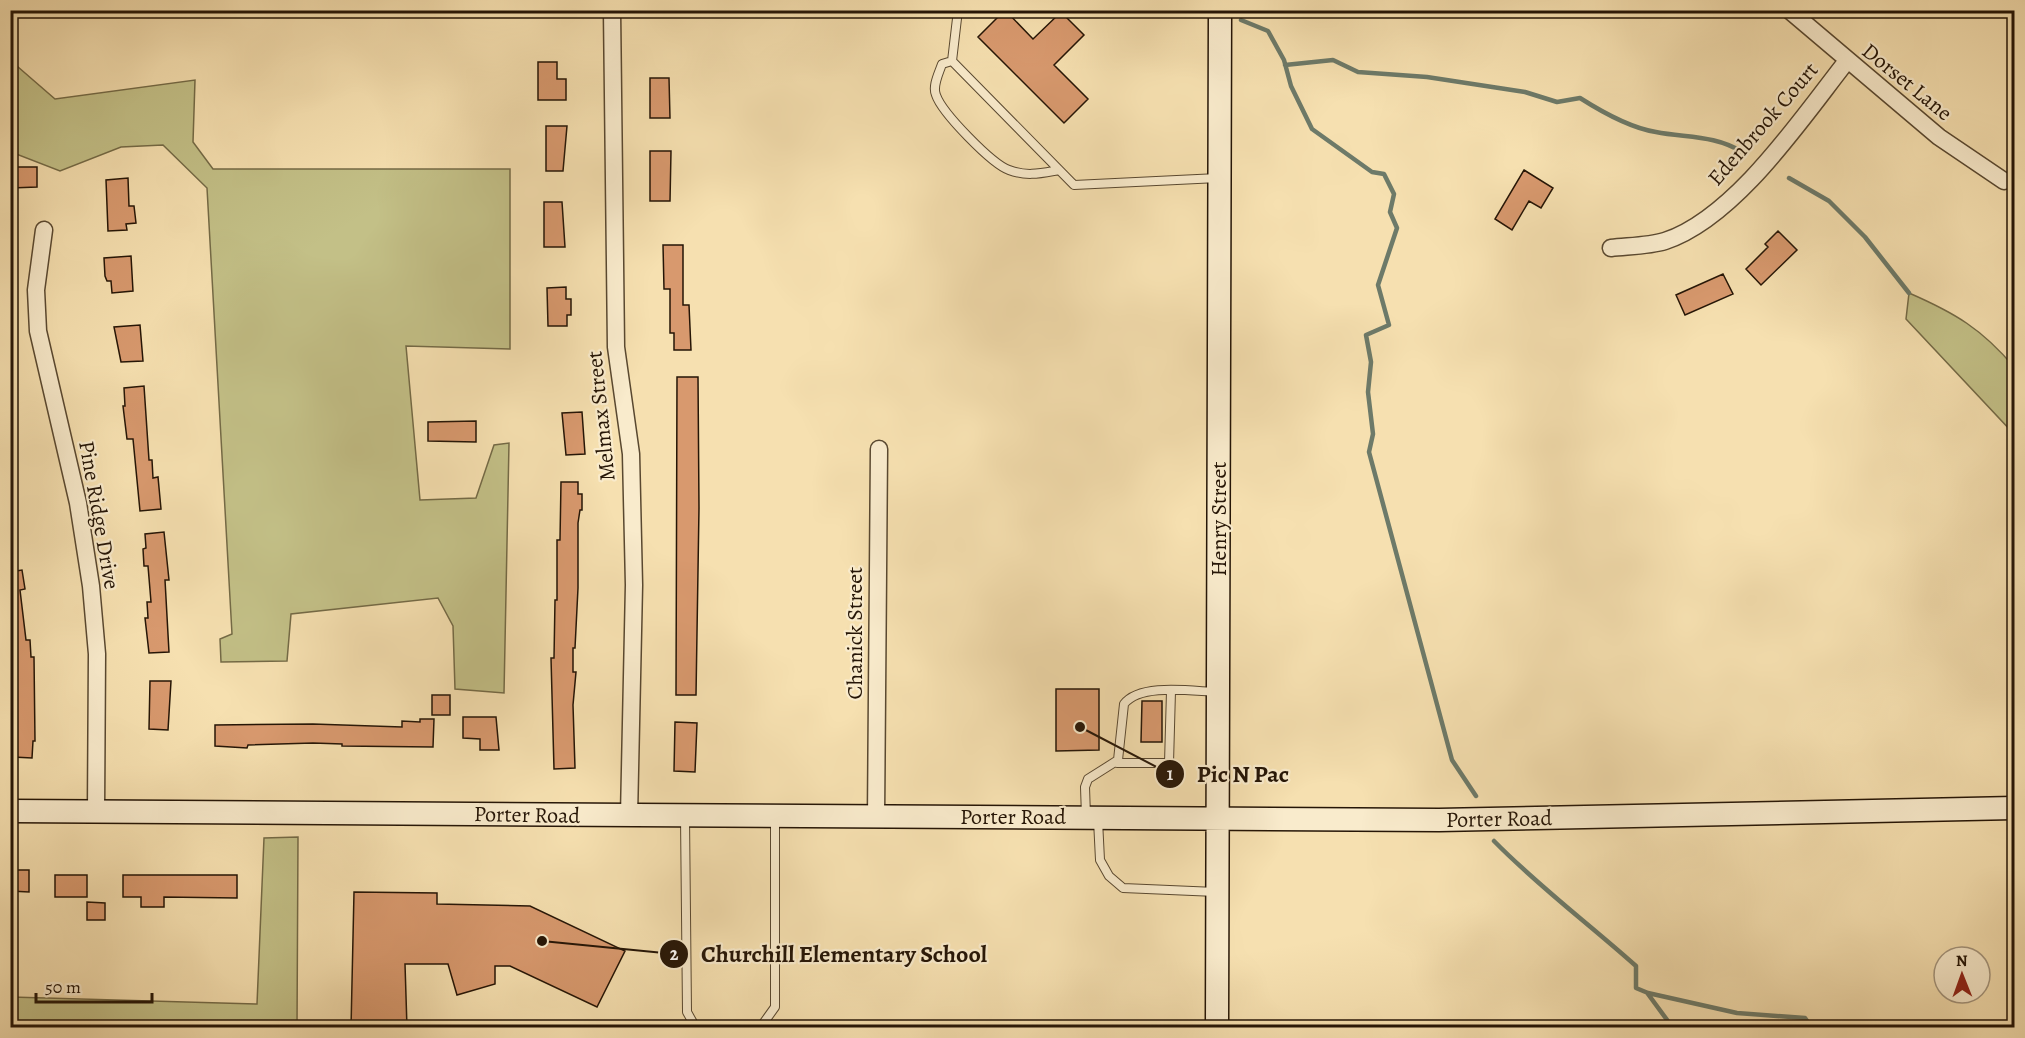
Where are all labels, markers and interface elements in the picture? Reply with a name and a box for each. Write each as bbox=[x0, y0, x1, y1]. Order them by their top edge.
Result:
street label: Dorset Lane bbox=[1855, 36, 1959, 128]
street label: Edenbrook Court bbox=[1701, 56, 1825, 192]
street label: Melmax Street bbox=[579, 349, 623, 483]
street label: Pine Ridge Drive bbox=[71, 438, 127, 592]
street label: Henry Street bbox=[1204, 461, 1234, 577]
street label: Chanick Street bbox=[840, 567, 870, 699]
callout: Pic N Pac bbox=[1155, 753, 1301, 795]
text: Pic N Pac bbox=[1197, 758, 1289, 790]
text: 1 bbox=[1167, 762, 1174, 786]
street label: Porter Road bbox=[474, 799, 581, 831]
street label: Porter Road bbox=[960, 802, 1066, 832]
street label: Porter Road bbox=[1446, 803, 1553, 835]
callout: Churchill Elementary School bbox=[659, 933, 999, 975]
text: Churchill Elementary School bbox=[701, 938, 988, 970]
text: 2 bbox=[670, 942, 679, 966]
north arrow bbox=[1932, 945, 1992, 1005]
text: N bbox=[1956, 950, 1968, 972]
scale bar bbox=[36, 966, 152, 1004]
text: 50 m bbox=[45, 975, 81, 999]

